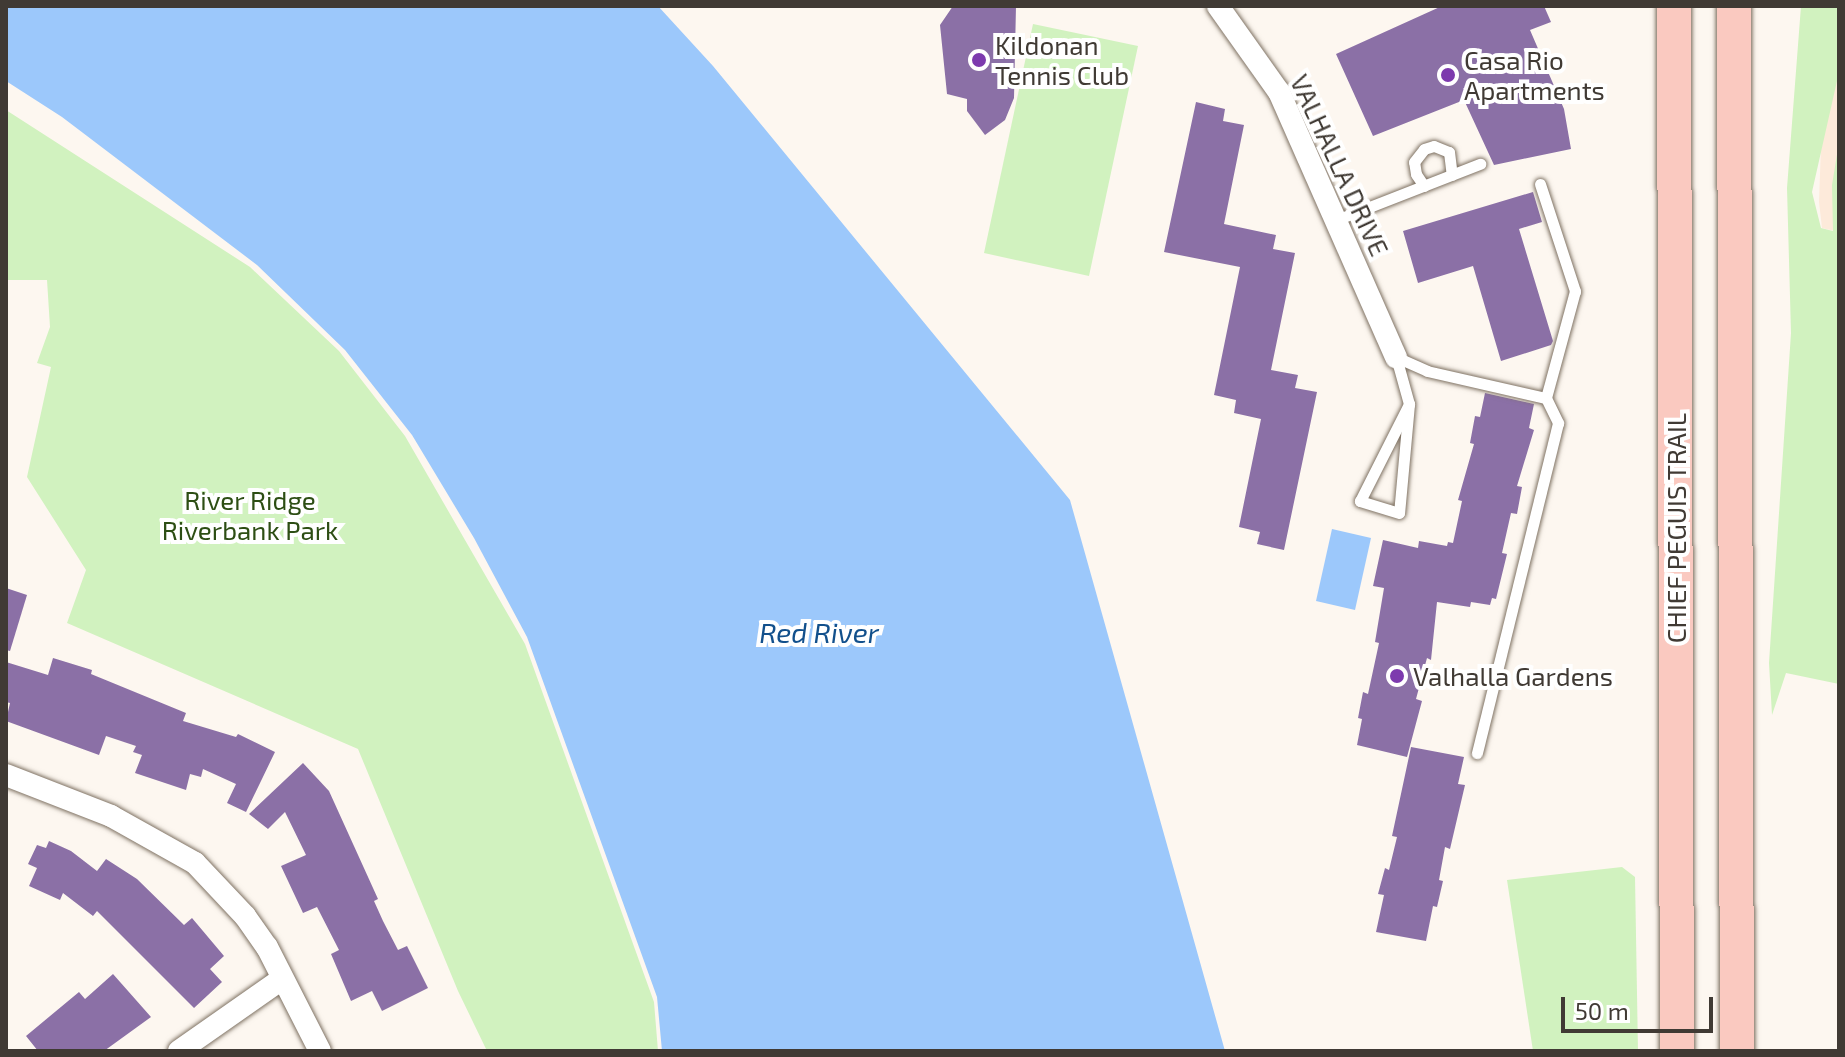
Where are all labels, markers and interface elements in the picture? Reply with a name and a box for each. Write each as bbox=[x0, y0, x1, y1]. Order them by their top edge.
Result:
place label: Kildonan Tennis Club bbox=[995, 29, 1129, 90]
place label: Casa Rio Apartments bbox=[1464, 44, 1605, 106]
marker: Kildonan Tennis Club bbox=[970, 51, 988, 69]
marker: Casa Rio Apartments bbox=[1439, 66, 1457, 84]
street label: VALHALLA DRIVE bbox=[1284, 69, 1396, 261]
street label: CHIEF PEGUIS TRAIL bbox=[1660, 412, 1692, 644]
park label: River Ridge Riverbank Park bbox=[162, 484, 338, 546]
water label: Red River bbox=[759, 615, 879, 649]
place label: Valhalla Gardens bbox=[1413, 660, 1613, 692]
marker: Valhalla Gardens bbox=[1388, 667, 1406, 685]
scale bar bbox=[1565, 981, 1717, 1031]
text: 50 m bbox=[1575, 996, 1629, 1025]

